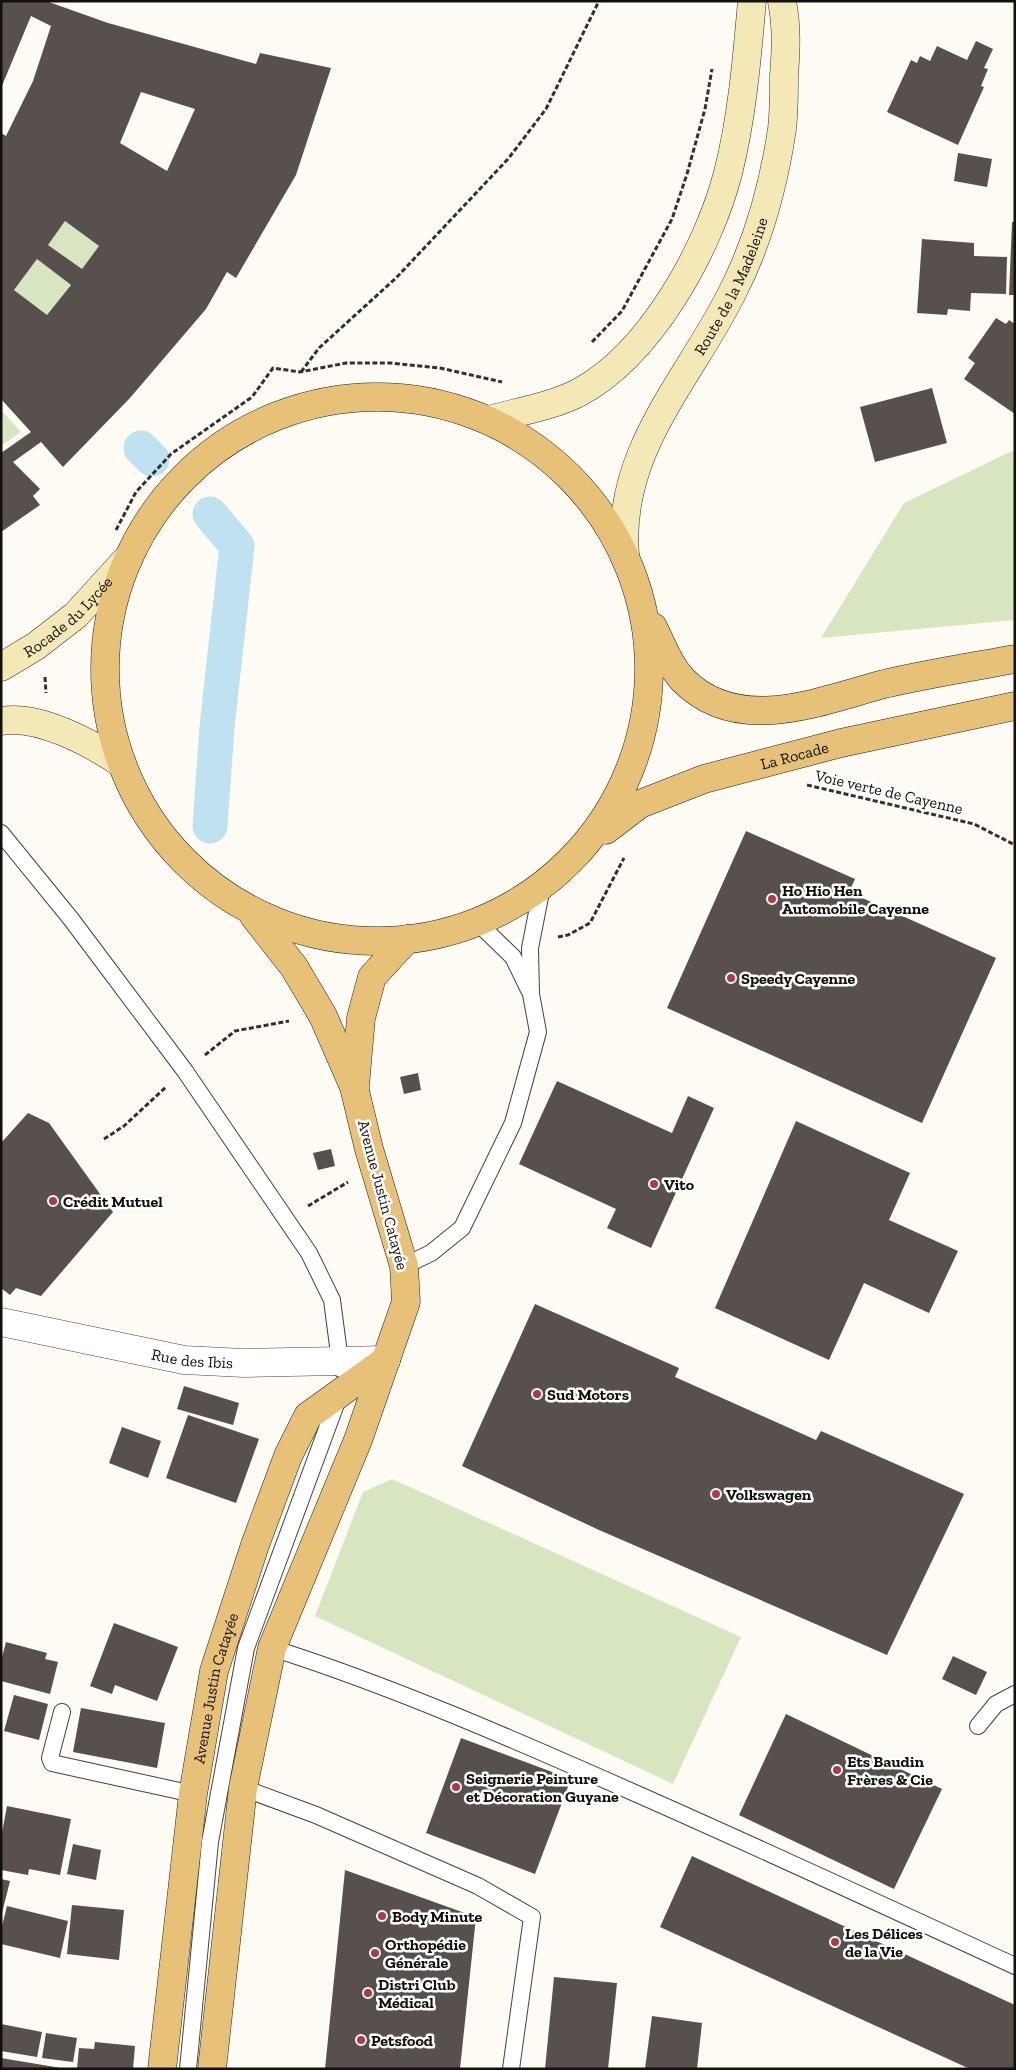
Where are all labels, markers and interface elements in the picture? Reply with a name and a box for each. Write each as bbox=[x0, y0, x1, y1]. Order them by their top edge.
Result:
street label: Route de la Madeleine bbox=[689, 215, 771, 358]
street label: Rocade du Lycée bbox=[20, 572, 116, 661]
street label: La Rocade bbox=[758, 737, 830, 773]
street label: Voie verte de Cayenne bbox=[812, 766, 965, 818]
place label: Ho Hio Hen Automobile Cayenne bbox=[782, 881, 929, 918]
marker: Ho Hio Hen Automobile Cayenne bbox=[766, 893, 778, 905]
place label: Speedy Cayenne bbox=[741, 969, 856, 988]
marker: Speedy Cayenne bbox=[725, 972, 737, 984]
street label: Avenue Justin Catayée bbox=[354, 1118, 412, 1272]
place label: Vito bbox=[664, 1175, 695, 1194]
marker: Vito bbox=[648, 1178, 660, 1190]
place label: Crédit Mutuel bbox=[63, 1192, 163, 1211]
marker: Crédit Mutuel bbox=[47, 1195, 59, 1207]
street label: Rue des Ibis bbox=[150, 1344, 234, 1372]
place label: Sud Motors bbox=[547, 1385, 629, 1404]
marker: Sud Motors bbox=[531, 1388, 543, 1400]
place label: Volkswagen bbox=[726, 1485, 812, 1504]
marker: Volkswagen bbox=[710, 1488, 722, 1500]
street label: Avenue Justin Catayée bbox=[189, 1610, 242, 1765]
place label: Ets Baudin Frères & Cie bbox=[847, 1752, 933, 1789]
marker: Ets Baudin Frères & Cie bbox=[831, 1764, 843, 1776]
place label: Seignerie Peinture et Décoration Guyane bbox=[466, 1769, 619, 1806]
marker: Seignerie Peinture et Décoration Guyane bbox=[450, 1781, 462, 1793]
place label: Body Minute bbox=[392, 1907, 483, 1926]
marker: Body Minute bbox=[376, 1910, 388, 1922]
place label: Les Délices de la Vie bbox=[845, 1924, 923, 1961]
place label: Orthopédie Générale bbox=[385, 1935, 466, 1972]
marker: Les Délices de la Vie bbox=[829, 1936, 841, 1948]
marker: Orthopédie Générale bbox=[369, 1947, 381, 1959]
place label: Distri Club Médical bbox=[378, 1975, 456, 2012]
marker: Distri Club Médical bbox=[362, 1987, 374, 1999]
place label: Petsfood bbox=[371, 2031, 433, 2050]
marker: Petsfood bbox=[355, 2034, 367, 2046]

